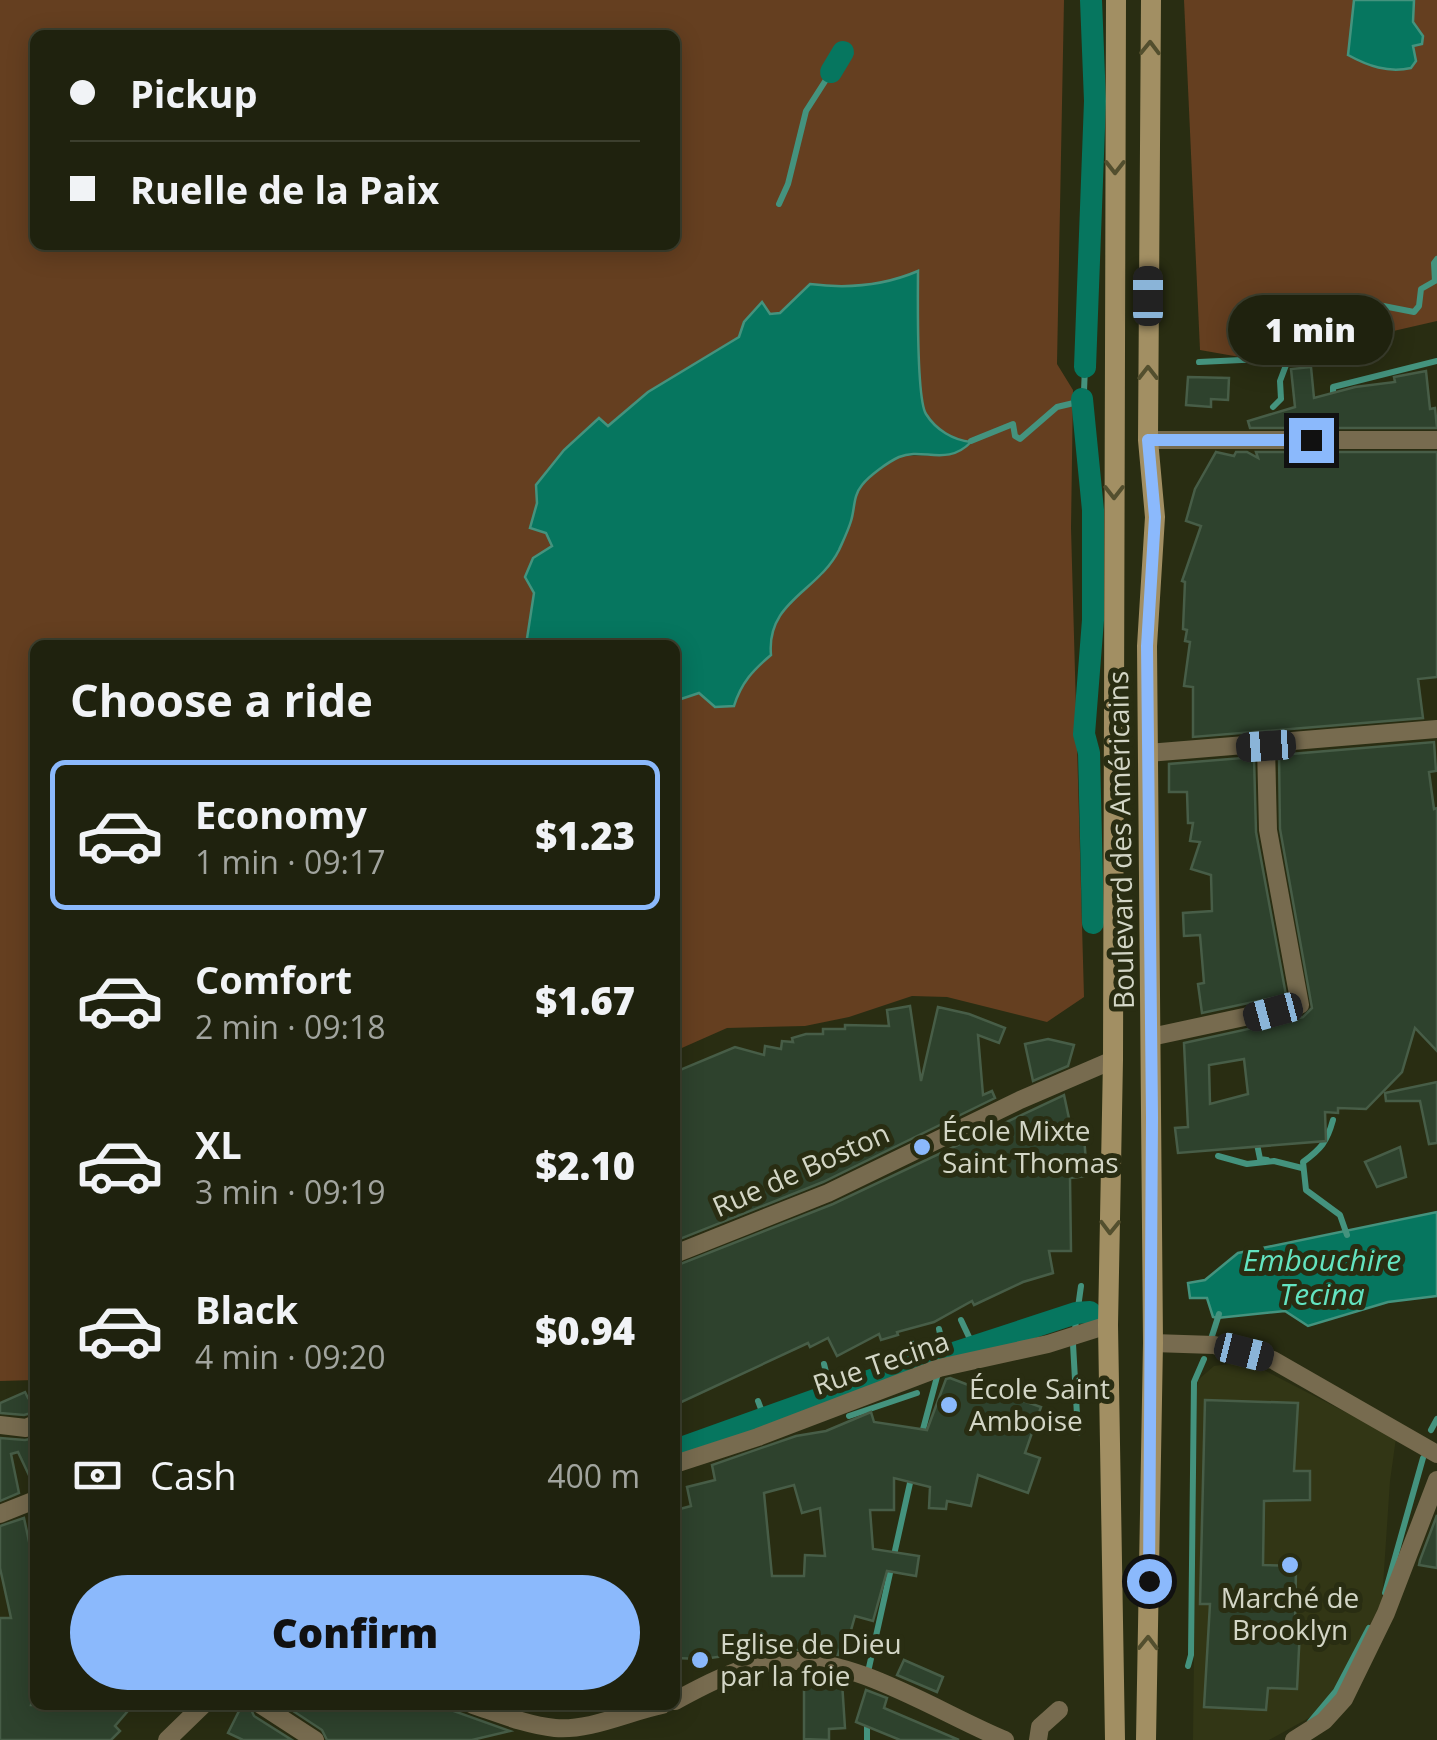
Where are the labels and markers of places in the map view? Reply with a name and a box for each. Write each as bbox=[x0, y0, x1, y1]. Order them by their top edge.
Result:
place label: École Mixte Saint Thomas bbox=[942, 1111, 1119, 1181]
marker: École Mixte Saint Thomas bbox=[911, 1136, 933, 1158]
place label: École Saint Amboise bbox=[969, 1369, 1110, 1439]
marker: École Saint Amboise bbox=[938, 1394, 960, 1416]
marker: Marché de Brooklyn bbox=[1279, 1554, 1301, 1576]
place label: Marché de Brooklyn bbox=[1221, 1578, 1359, 1648]
place label: Eglise de Dieu par la foie bbox=[720, 1624, 902, 1694]
marker: Eglise de Dieu par la foie bbox=[689, 1649, 711, 1671]

